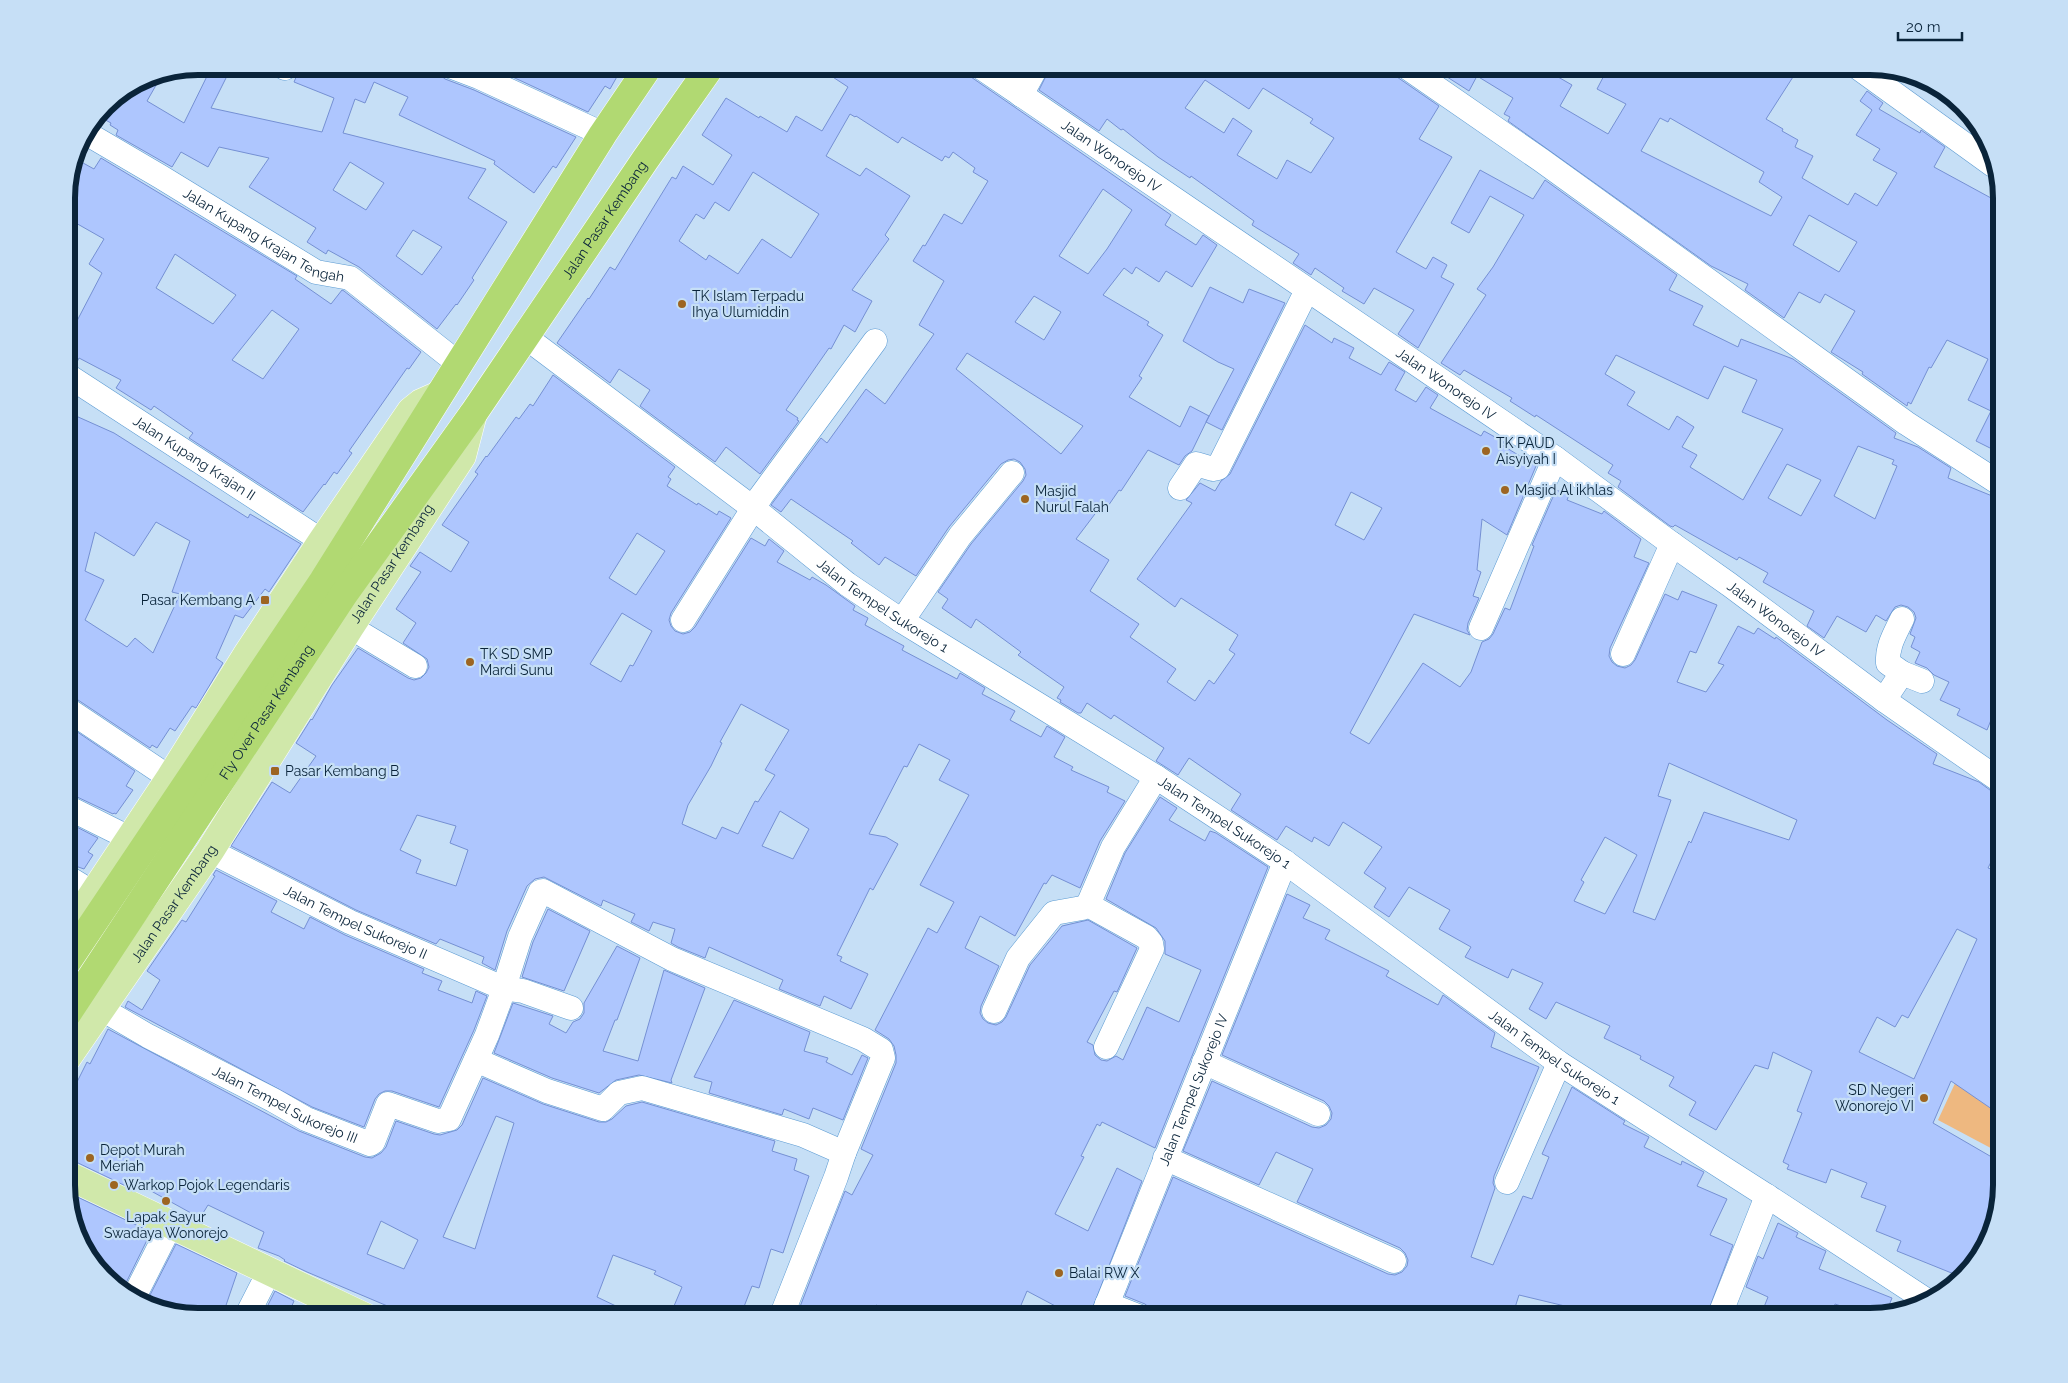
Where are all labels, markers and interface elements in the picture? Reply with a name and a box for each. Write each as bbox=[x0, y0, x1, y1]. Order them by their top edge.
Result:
scale bar bbox=[1898, 10, 1962, 42]
text: 20 m bbox=[1906, 18, 1941, 36]
street label: Jalan Wonorejo IV bbox=[1059, 117, 1164, 196]
street label: Jalan Pasar Kembang bbox=[559, 158, 650, 282]
street label: Jalan Kupang Krajan Tengah bbox=[180, 185, 346, 285]
place label: TK Islam Terpadu Ihya Ulumiddin bbox=[692, 288, 804, 320]
marker: TK Islam Terpadu Ihya Ulumiddin bbox=[676, 298, 688, 310]
street label: Jalan Wonorejo IV bbox=[1393, 344, 1499, 424]
street label: Jalan Kupang Krajan II bbox=[130, 412, 258, 503]
place label: TK PAUD Aisyiyah I bbox=[1496, 435, 1556, 467]
marker: TK PAUD Aisyiyah I bbox=[1480, 445, 1492, 457]
place label: Masjid Al ikhlas bbox=[1515, 482, 1613, 498]
place label: Masjid Nurul Falah bbox=[1035, 483, 1109, 515]
marker: Masjid Al ikhlas bbox=[1499, 484, 1511, 496]
marker: Masjid Nurul Falah bbox=[1019, 493, 1031, 505]
street label: Jalan Pasar Kembang bbox=[347, 501, 437, 626]
street label: Jalan Tempel Sukorejo 1 bbox=[814, 555, 951, 656]
street label: Jalan Wonorejo IV bbox=[1724, 578, 1828, 661]
place label: Pasar Kembang A bbox=[141, 592, 256, 608]
marker: Pasar Kembang A bbox=[259, 594, 271, 606]
street label: Fly Over Pasar Kembang bbox=[216, 641, 317, 782]
place label: TK SD SMP Mardi Sunu bbox=[480, 646, 553, 678]
marker: TK SD SMP Mardi Sunu bbox=[464, 656, 476, 668]
place label: Pasar Kembang B bbox=[285, 763, 399, 779]
marker: Pasar Kembang B bbox=[269, 765, 281, 777]
street label: Jalan Tempel Sukorejo 1 bbox=[1156, 773, 1294, 872]
street label: Jalan Pasar Kembang bbox=[128, 842, 220, 965]
street label: Jalan Tempel Sukorejo II bbox=[281, 882, 429, 962]
street label: Jalan Tempel Sukorejo 1 bbox=[1486, 1007, 1623, 1108]
street label: Jalan Tempel Sukorejo IV bbox=[1156, 1011, 1231, 1168]
street label: Jalan Tempel Sukorejo III bbox=[210, 1062, 360, 1146]
place label: SD Negeri Wonorejo VI bbox=[1835, 1082, 1914, 1114]
marker: SD Negeri Wonorejo VI bbox=[1918, 1092, 1930, 1104]
place label: Depot Murah Meriah bbox=[100, 1142, 185, 1174]
marker: Depot Murah Meriah bbox=[84, 1152, 96, 1164]
place label: Warkop Pojok Legendaris bbox=[124, 1177, 290, 1193]
marker: Warkop Pojok Legendaris bbox=[108, 1179, 120, 1191]
marker: Lapak Sayur Swadaya Wonorejo bbox=[160, 1195, 172, 1207]
place label: Lapak Sayur Swadaya Wonorejo bbox=[104, 1209, 228, 1241]
place label: Balai RW X bbox=[1069, 1265, 1139, 1281]
marker: Balai RW X bbox=[1053, 1267, 1065, 1279]

